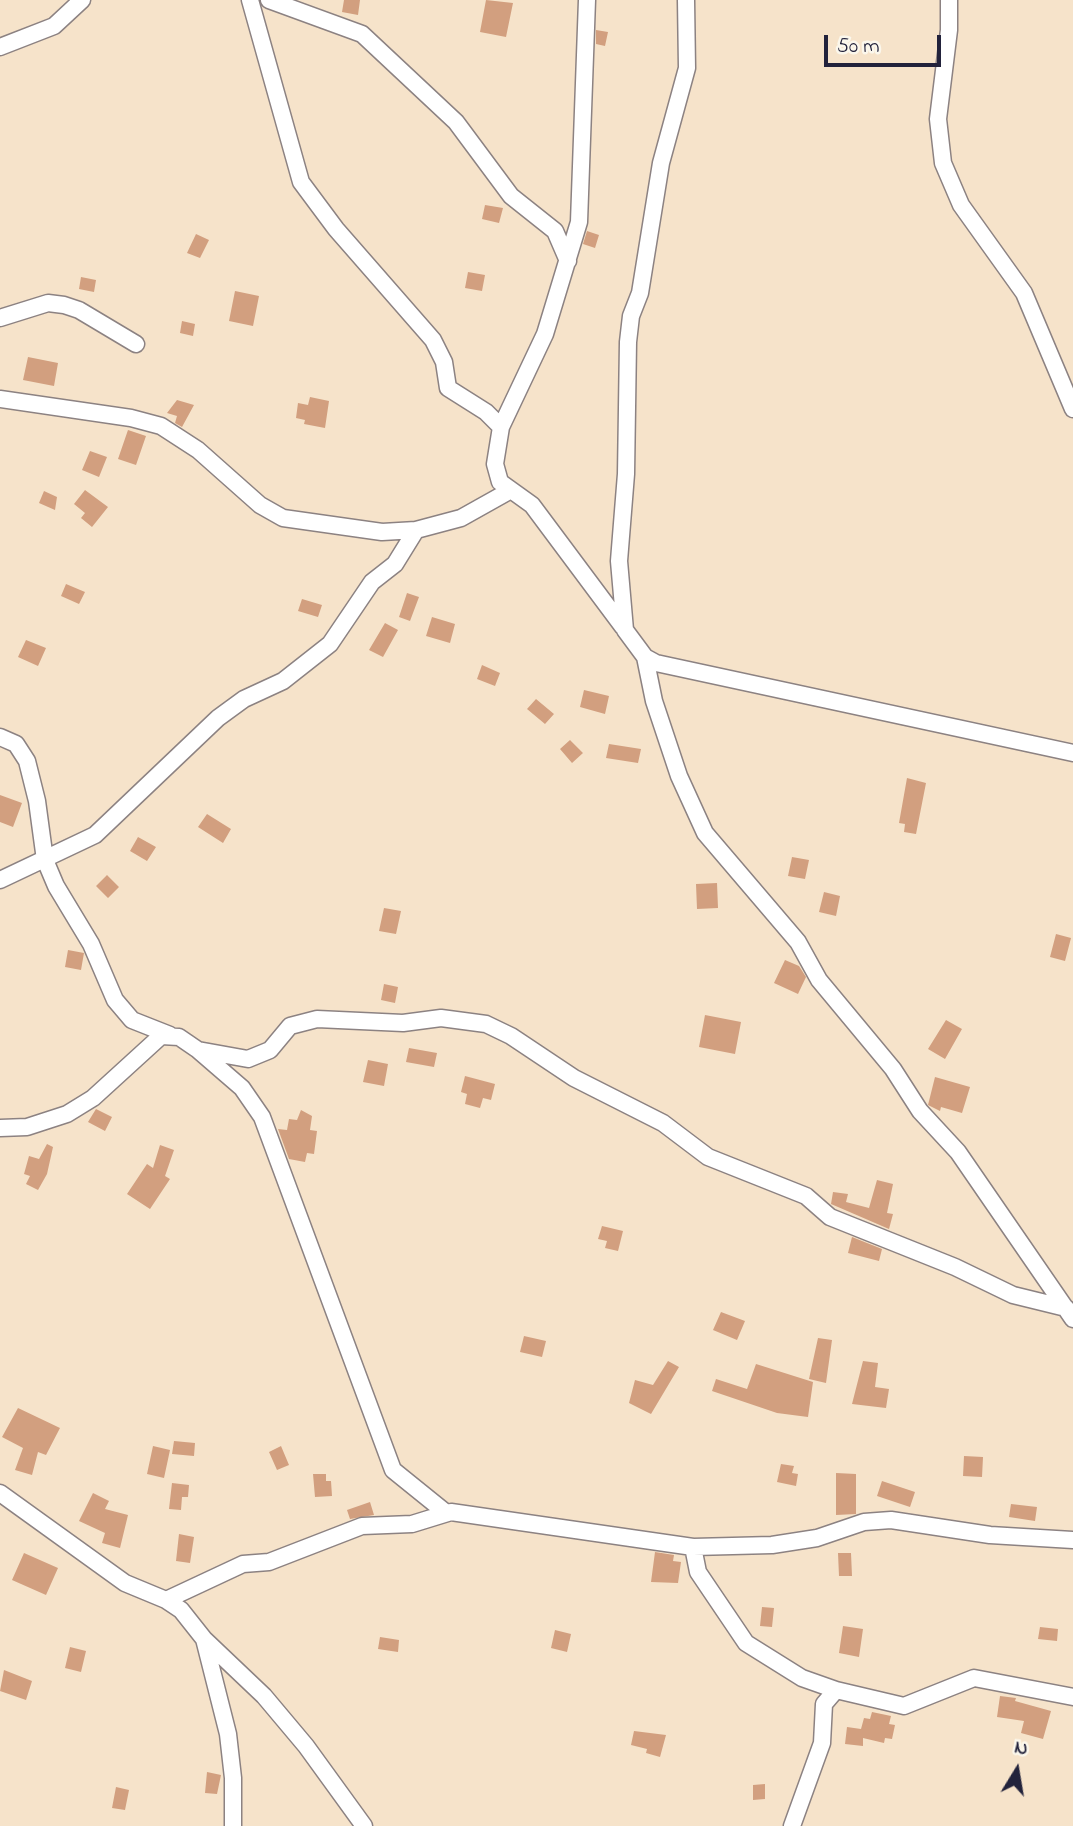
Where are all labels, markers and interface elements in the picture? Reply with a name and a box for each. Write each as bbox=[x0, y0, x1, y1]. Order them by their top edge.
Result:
scale bar bbox=[828, 21, 945, 65]
text: 50 m bbox=[837, 32, 880, 62]
text: N bbox=[1012, 1734, 1030, 1763]
north arrow bbox=[982, 1735, 1052, 1805]

